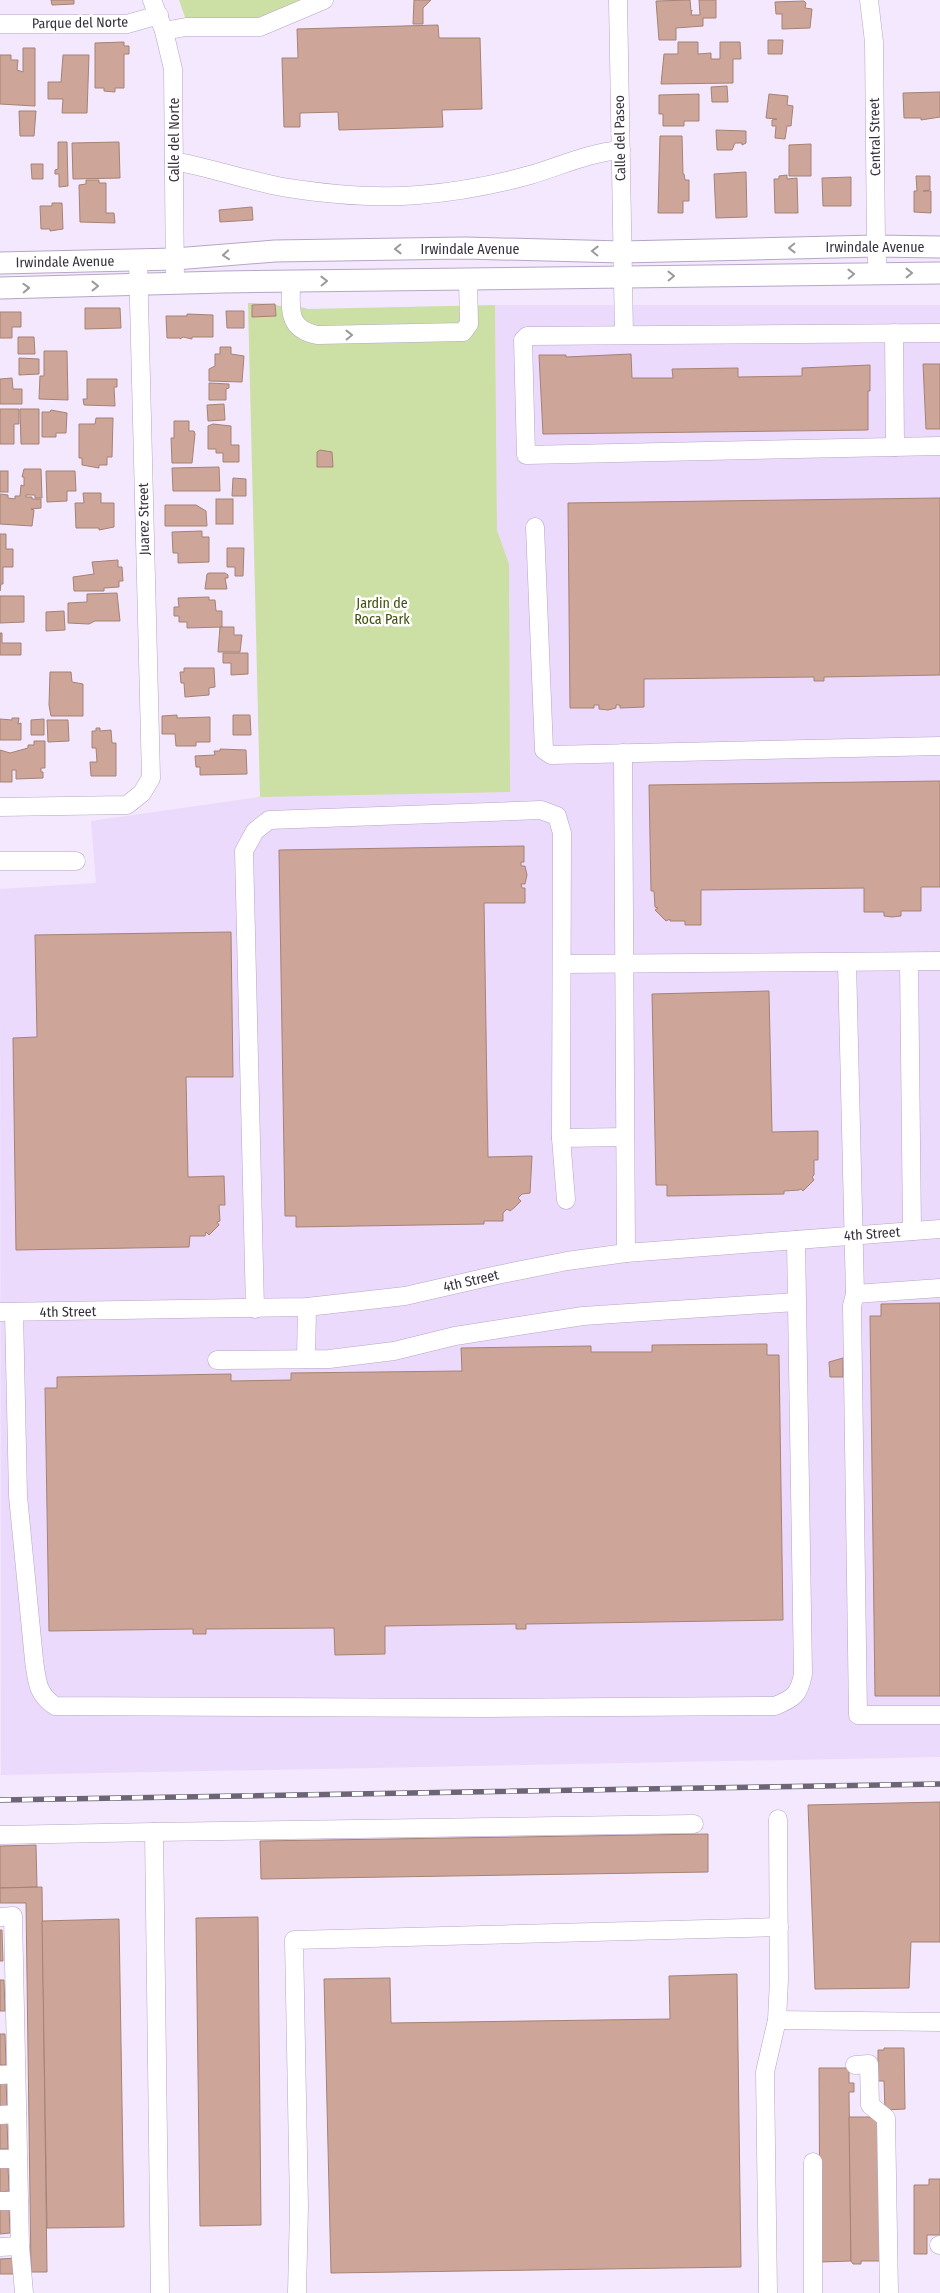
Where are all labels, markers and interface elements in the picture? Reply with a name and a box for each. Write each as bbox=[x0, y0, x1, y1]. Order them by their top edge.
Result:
street label: Parque del Norte bbox=[32, 14, 128, 32]
street label: Calle del Paseo bbox=[611, 95, 629, 181]
street label: Central Street bbox=[866, 97, 884, 176]
street label: Calle del Norte bbox=[166, 98, 183, 182]
street label: Irwindale Avenue bbox=[826, 239, 924, 256]
street label: Irwindale Avenue bbox=[421, 241, 519, 258]
one-way arrow bbox=[788, 243, 796, 253]
one-way arrow bbox=[393, 244, 401, 254]
one-way arrow bbox=[591, 246, 598, 256]
one-way arrow bbox=[222, 249, 230, 260]
street label: Irwindale Avenue bbox=[15, 253, 115, 271]
one-way arrow bbox=[906, 268, 913, 278]
one-way arrow bbox=[848, 269, 855, 279]
one-way arrow bbox=[668, 271, 676, 281]
one-way arrow bbox=[320, 276, 328, 286]
one-way arrow bbox=[92, 281, 99, 291]
one-way arrow bbox=[22, 282, 30, 293]
one-way arrow bbox=[345, 329, 353, 340]
street label: Juarez Street bbox=[135, 482, 153, 555]
park label: Jardin de Roca Park bbox=[354, 595, 410, 628]
street label: 4th Street bbox=[843, 1224, 901, 1244]
street label: 4th Street bbox=[442, 1266, 501, 1296]
street label: 4th Street bbox=[40, 1303, 97, 1321]

